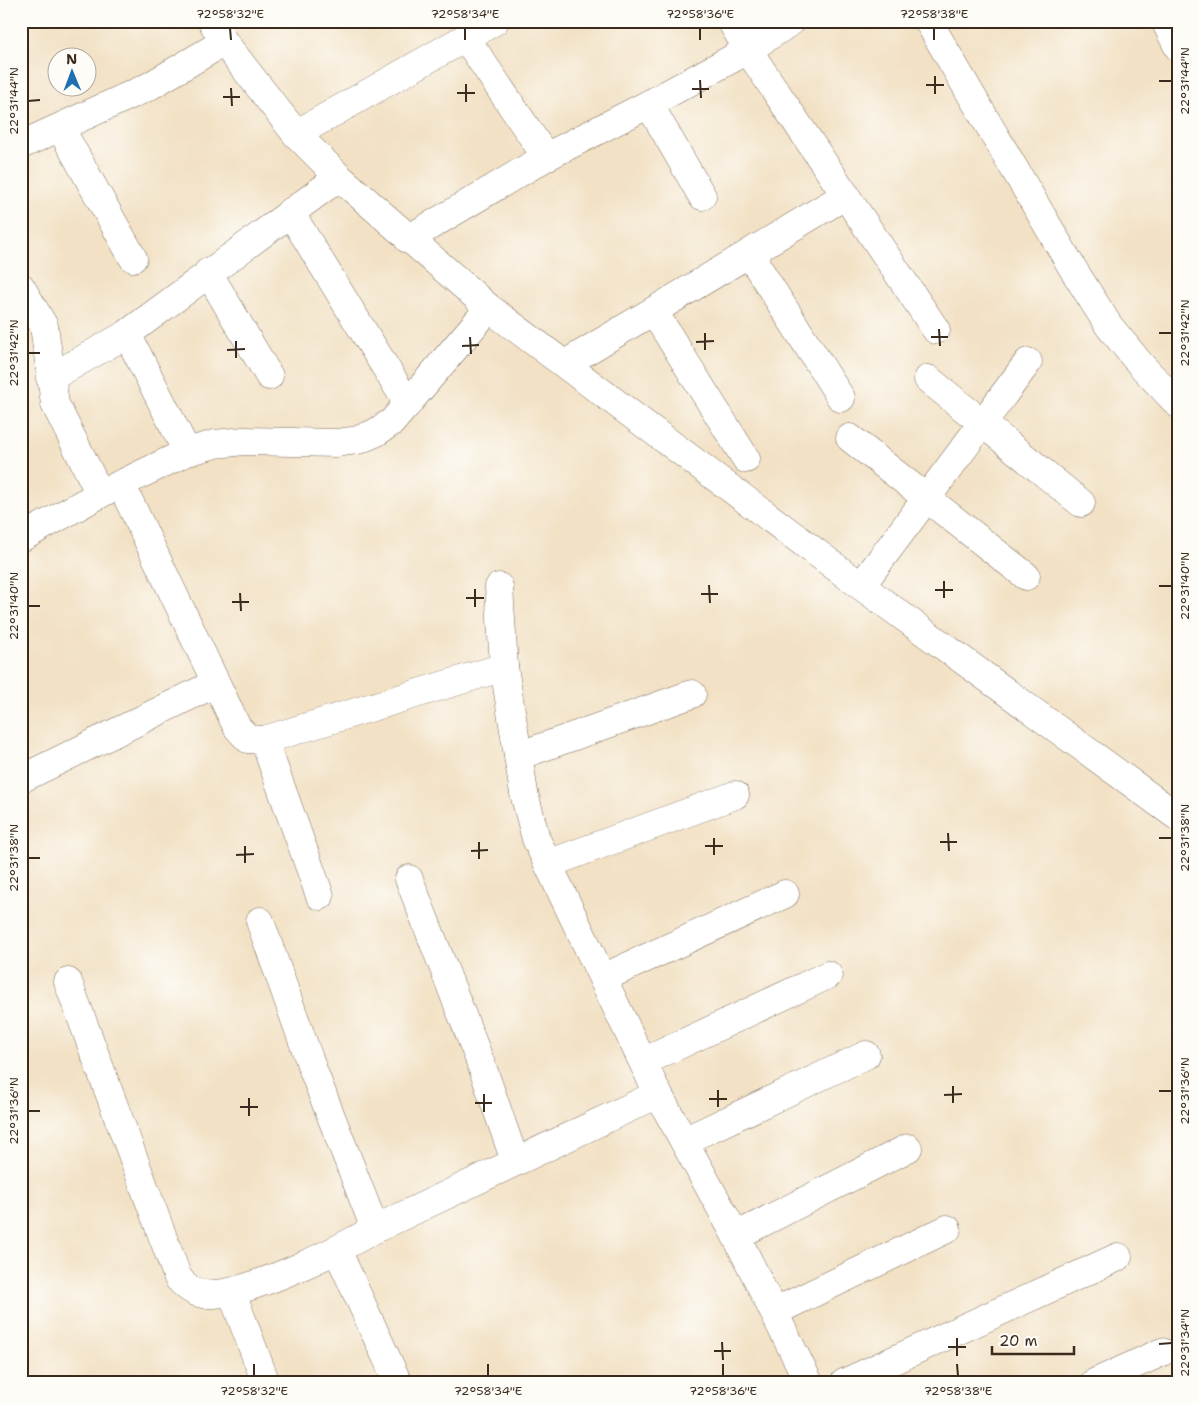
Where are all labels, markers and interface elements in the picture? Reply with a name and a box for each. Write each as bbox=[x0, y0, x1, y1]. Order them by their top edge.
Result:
text: 72°58'32"E bbox=[196, 6, 264, 22]
text: 72°58'34"E bbox=[431, 6, 499, 22]
text: 72°58'36"E bbox=[666, 6, 734, 22]
text: 72°58'38"E bbox=[900, 6, 968, 22]
text: 22°31'44"N bbox=[1177, 47, 1193, 115]
north arrow bbox=[48, 48, 98, 98]
text: N bbox=[66, 50, 77, 68]
text: 22°31'44"N bbox=[6, 67, 22, 135]
text: 22°31'42"N bbox=[1177, 299, 1193, 367]
text: 22°31'42"N bbox=[6, 319, 22, 387]
text: 22°31'40"N bbox=[1177, 552, 1193, 620]
text: 22°31'40"N bbox=[6, 572, 22, 640]
text: 22°31'38"N bbox=[1177, 804, 1193, 872]
text: 22°31'38"N bbox=[6, 824, 22, 892]
text: 22°31'36"N bbox=[1177, 1057, 1193, 1125]
text: 22°31'36"N bbox=[6, 1077, 22, 1145]
text: 22°31'34"N bbox=[1177, 1309, 1193, 1377]
scale bar bbox=[992, 1324, 1074, 1356]
text: 20 m bbox=[999, 1331, 1038, 1351]
text: 72°58'32"E bbox=[220, 1383, 288, 1399]
text: 72°58'34"E bbox=[454, 1383, 522, 1399]
text: 72°58'36"E bbox=[689, 1383, 757, 1399]
text: 72°58'38"E bbox=[924, 1383, 992, 1399]

